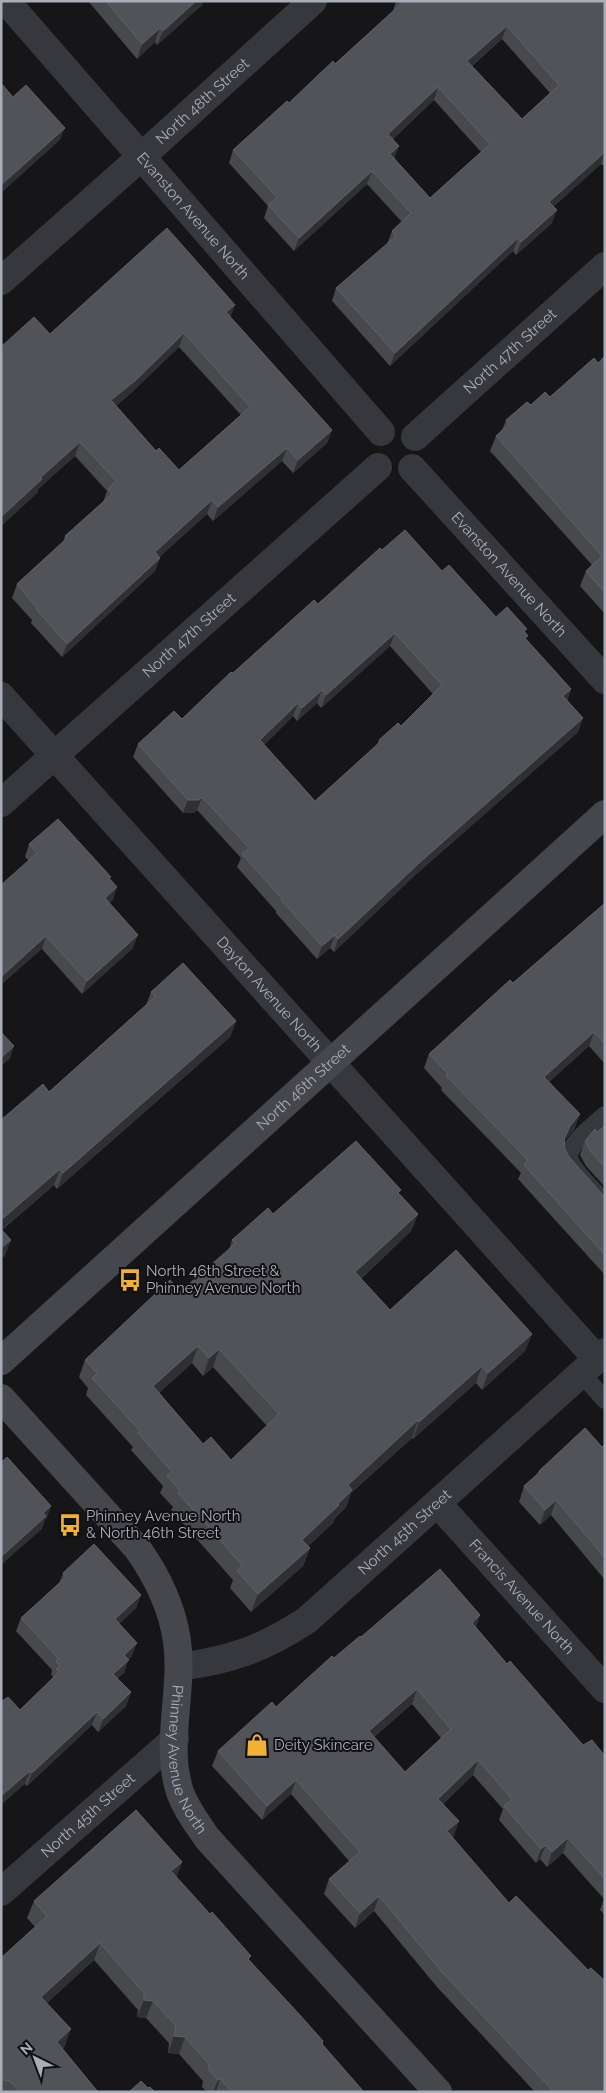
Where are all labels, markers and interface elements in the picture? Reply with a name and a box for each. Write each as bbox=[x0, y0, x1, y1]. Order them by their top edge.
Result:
street label: North 48th Street bbox=[152, 54, 253, 148]
street label: Evanston Avenue North bbox=[133, 149, 253, 283]
street label: North 47th Street bbox=[460, 305, 560, 398]
street label: Evanston Avenue North bbox=[447, 508, 570, 641]
street label: North 47th Street bbox=[139, 589, 239, 682]
street label: Dayton Avenue North bbox=[213, 933, 325, 1056]
street label: North 46th Street bbox=[253, 1040, 354, 1134]
place label: North 46th Street & Phinney Avenue North bbox=[146, 1262, 300, 1297]
bus stop icon: North 46th Street & Phinney Avenue North bbox=[117, 1267, 143, 1293]
street label: North 45th Street bbox=[354, 1486, 455, 1579]
place label: Phinney Avenue North & North 46th Street bbox=[86, 1507, 240, 1542]
bus stop icon: Phinney Avenue North & North 46th Street bbox=[57, 1512, 83, 1538]
street label: Francis Avenue North bbox=[465, 1536, 578, 1658]
street label: Phinney Avenue North bbox=[165, 1684, 211, 1837]
shop icon: Deity Skincare bbox=[244, 1732, 270, 1758]
place label: Deity Skincare bbox=[274, 1736, 373, 1754]
street label: North 45th Street bbox=[38, 1769, 139, 1861]
north arrow bbox=[10, 2033, 60, 2083]
text: N bbox=[17, 2039, 36, 2058]

